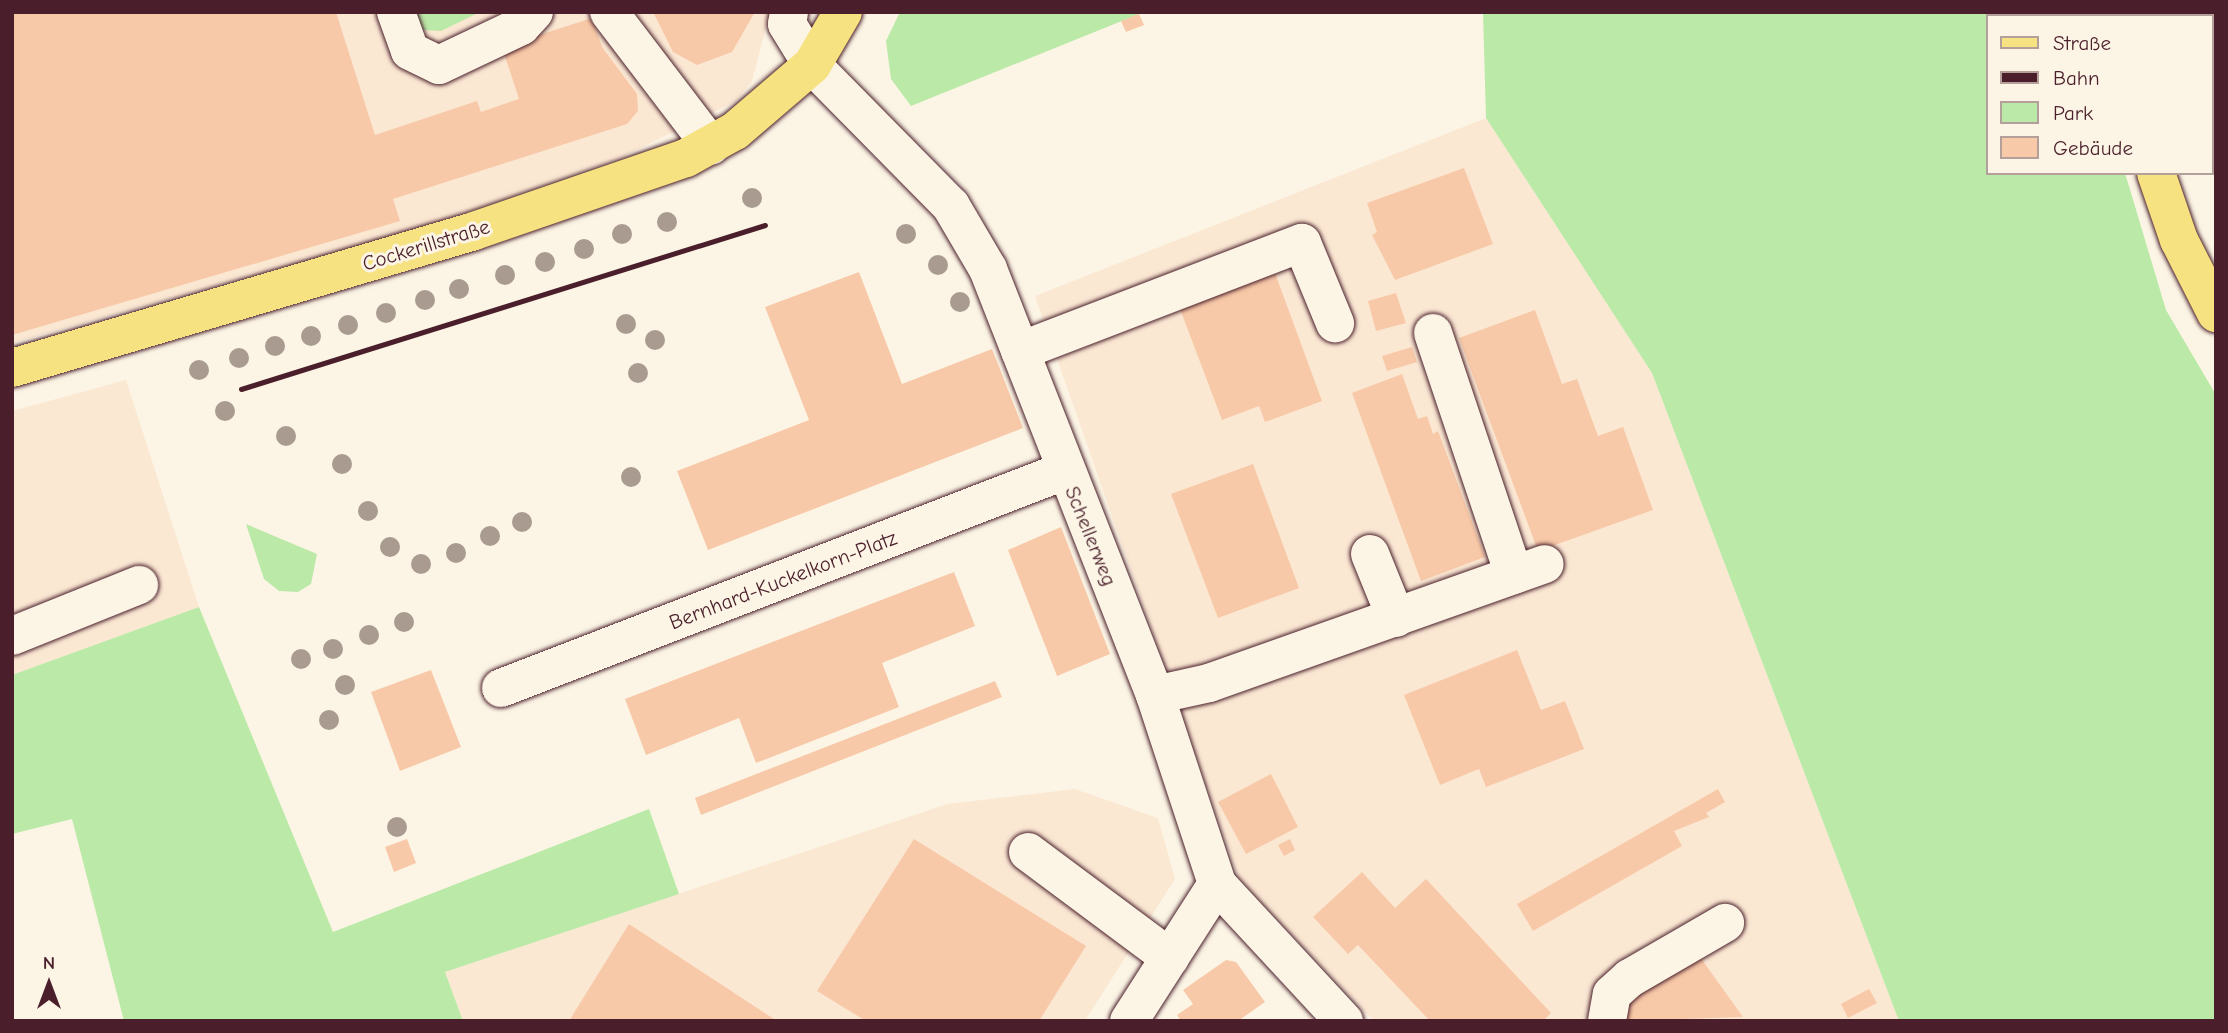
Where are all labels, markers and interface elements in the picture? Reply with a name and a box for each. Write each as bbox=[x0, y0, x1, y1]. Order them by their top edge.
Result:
legend bbox=[1986, 14, 2214, 175]
text: Straße bbox=[2053, 31, 2111, 55]
text: Bahn bbox=[2053, 66, 2100, 90]
text: Park bbox=[2053, 101, 2093, 125]
text: Gebäude bbox=[2053, 136, 2133, 160]
street label: Cockerillstraße bbox=[359, 214, 493, 276]
street label: Schellerweg bbox=[1060, 482, 1122, 590]
street label: Bernhard-Kuckelkorn-Platz bbox=[666, 525, 900, 635]
north arrow bbox=[14, 949, 84, 1019]
text: N bbox=[43, 952, 55, 974]

